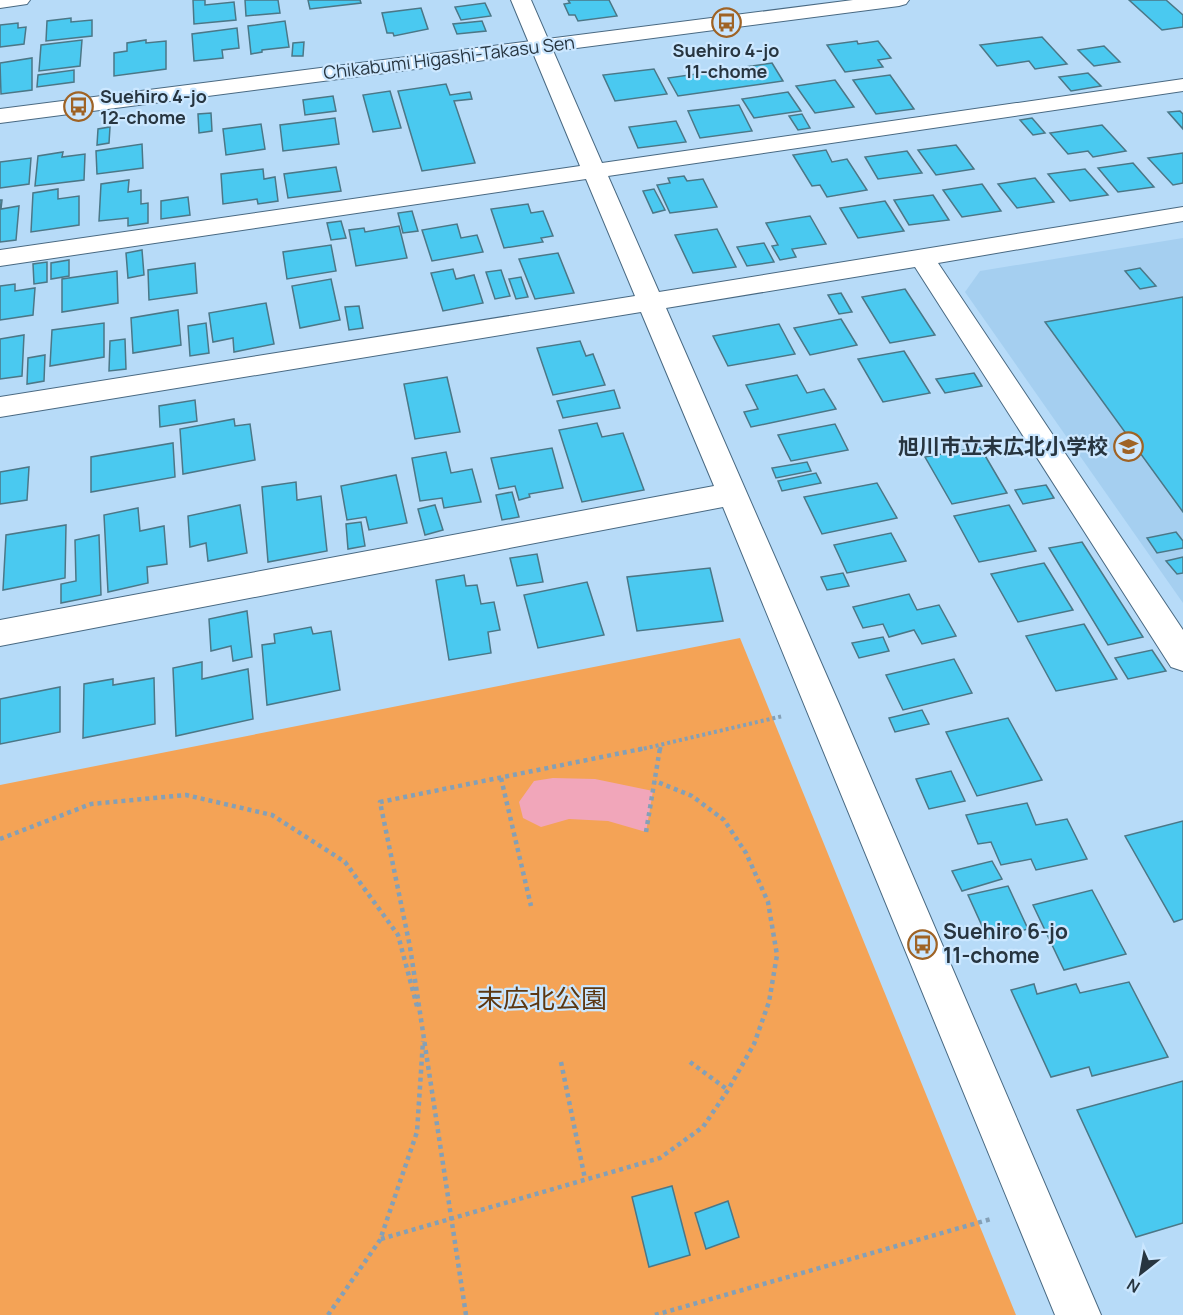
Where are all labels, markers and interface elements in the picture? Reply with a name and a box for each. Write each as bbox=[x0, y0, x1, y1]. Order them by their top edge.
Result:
bus stop icon: Suehiro 4-jo 11-chome bbox=[710, 6, 742, 38]
street label: Chikabumi Higashi-Takasu Sen bbox=[322, 30, 576, 84]
place label: Suehiro 4-jo 11-chome bbox=[673, 38, 779, 83]
place label: Suehiro 4-jo 12-chome bbox=[100, 84, 207, 129]
bus stop icon: Suehiro 4-jo 12-chome bbox=[63, 91, 95, 123]
school or university icon: 旭川市立末広北小学校 bbox=[1113, 431, 1145, 463]
place label: 旭川市立末広北小学校 bbox=[898, 432, 1108, 460]
place label: Suehiro 6-jo 11-chome bbox=[943, 917, 1068, 969]
bus stop icon: Suehiro 6-jo 11-chome bbox=[906, 928, 938, 960]
park label: 末広北公園 bbox=[477, 980, 607, 1016]
north arrow bbox=[1111, 1243, 1171, 1303]
text: N bbox=[1123, 1273, 1144, 1298]

